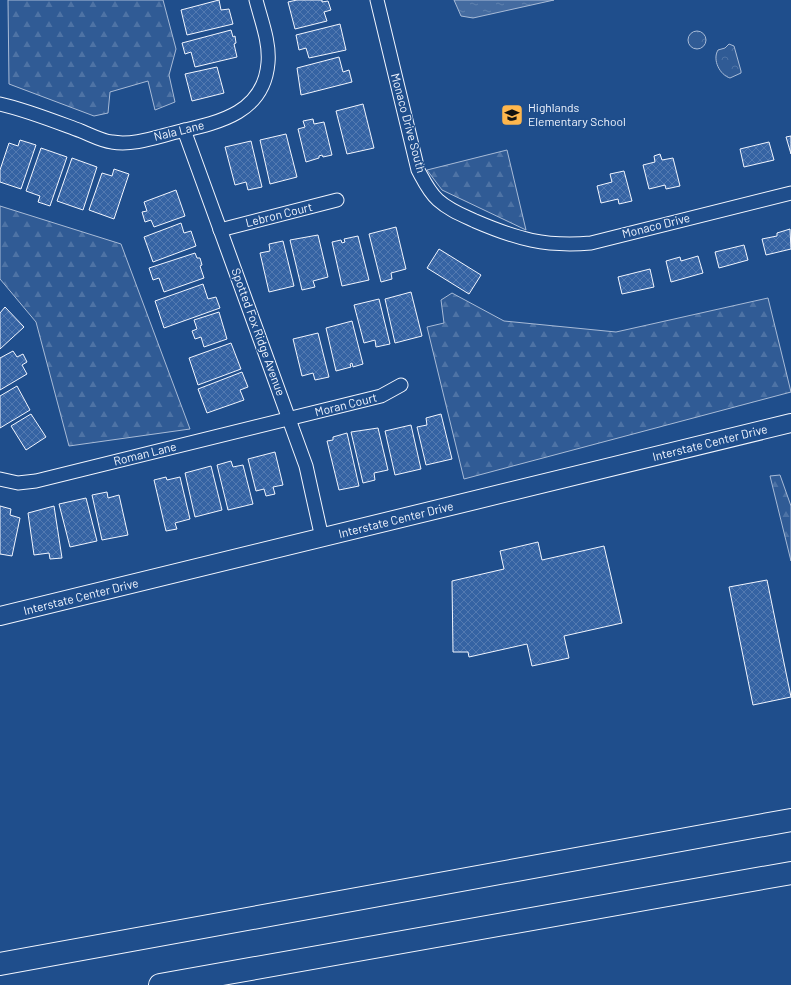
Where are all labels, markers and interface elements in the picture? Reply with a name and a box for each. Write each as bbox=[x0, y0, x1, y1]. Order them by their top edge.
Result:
street label: Monaco Drive South bbox=[389, 71, 429, 174]
place label: Highlands Elementary School bbox=[528, 100, 626, 128]
school or university icon: Highlands Elementary School bbox=[499, 102, 525, 128]
street label: Nala Lane bbox=[152, 117, 205, 143]
street label: Lebron Court bbox=[244, 199, 314, 229]
street label: Monaco Drive bbox=[620, 210, 691, 240]
street label: Spotted Fox Ridge Avenue bbox=[229, 266, 289, 398]
street label: Moran Court bbox=[313, 390, 378, 419]
street label: Interstate Center Drive bbox=[651, 421, 769, 463]
street label: Roman Lane bbox=[112, 438, 178, 468]
street label: Interstate Center Drive bbox=[337, 498, 455, 540]
street label: Interstate Center Drive bbox=[22, 575, 140, 617]

